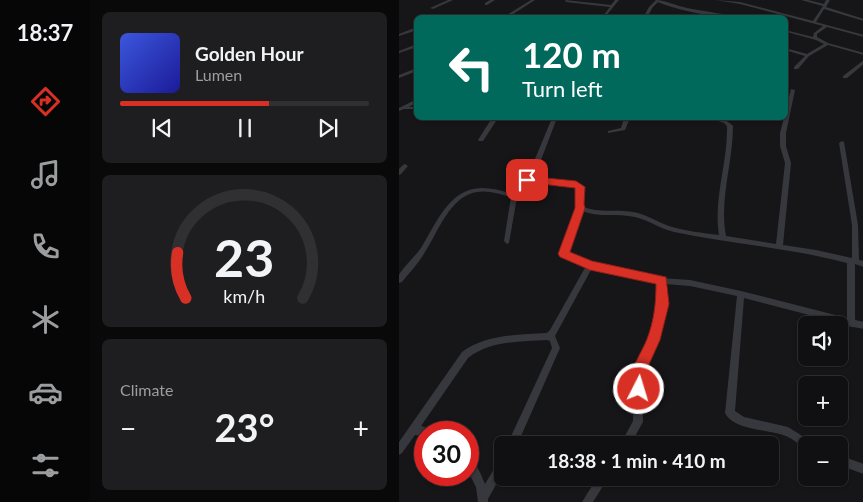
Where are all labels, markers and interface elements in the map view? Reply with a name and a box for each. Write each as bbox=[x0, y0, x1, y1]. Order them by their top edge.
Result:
text: 18:37 bbox=[17, 19, 73, 46]
text: 120 m bbox=[522, 33, 621, 75]
icon: left bbox=[439, 35, 504, 100]
text: Golden Hour bbox=[195, 42, 304, 65]
text: Lumen bbox=[195, 65, 242, 84]
text: Turn left bbox=[522, 75, 603, 102]
icon: directions bbox=[28, 84, 63, 119]
icon: previous bbox=[148, 114, 176, 142]
icon: pause bbox=[231, 114, 259, 142]
icon: next bbox=[314, 114, 342, 142]
icon: music bbox=[28, 157, 63, 192]
pin bbox=[506, 159, 548, 201]
icon: arrive bbox=[513, 166, 541, 194]
text: 23 bbox=[214, 226, 275, 288]
icon: phone bbox=[28, 229, 63, 264]
text: km/h bbox=[224, 285, 265, 307]
icon: climate bbox=[28, 302, 63, 337]
map controls bbox=[798, 316, 848, 486]
button: sound bbox=[798, 316, 848, 366]
position arrow bbox=[612, 362, 664, 414]
icon: car bbox=[28, 375, 63, 410]
button: + bbox=[798, 376, 848, 426]
text: Climate bbox=[120, 380, 173, 399]
text: 23° bbox=[215, 404, 274, 450]
text: − bbox=[120, 411, 136, 445]
text: + bbox=[353, 411, 369, 445]
speed limit sign: 30 bbox=[414, 421, 479, 486]
button: − bbox=[798, 436, 848, 486]
icon: filters bbox=[28, 448, 63, 483]
text: 18:38 · 1 min · 410 m bbox=[547, 449, 726, 472]

